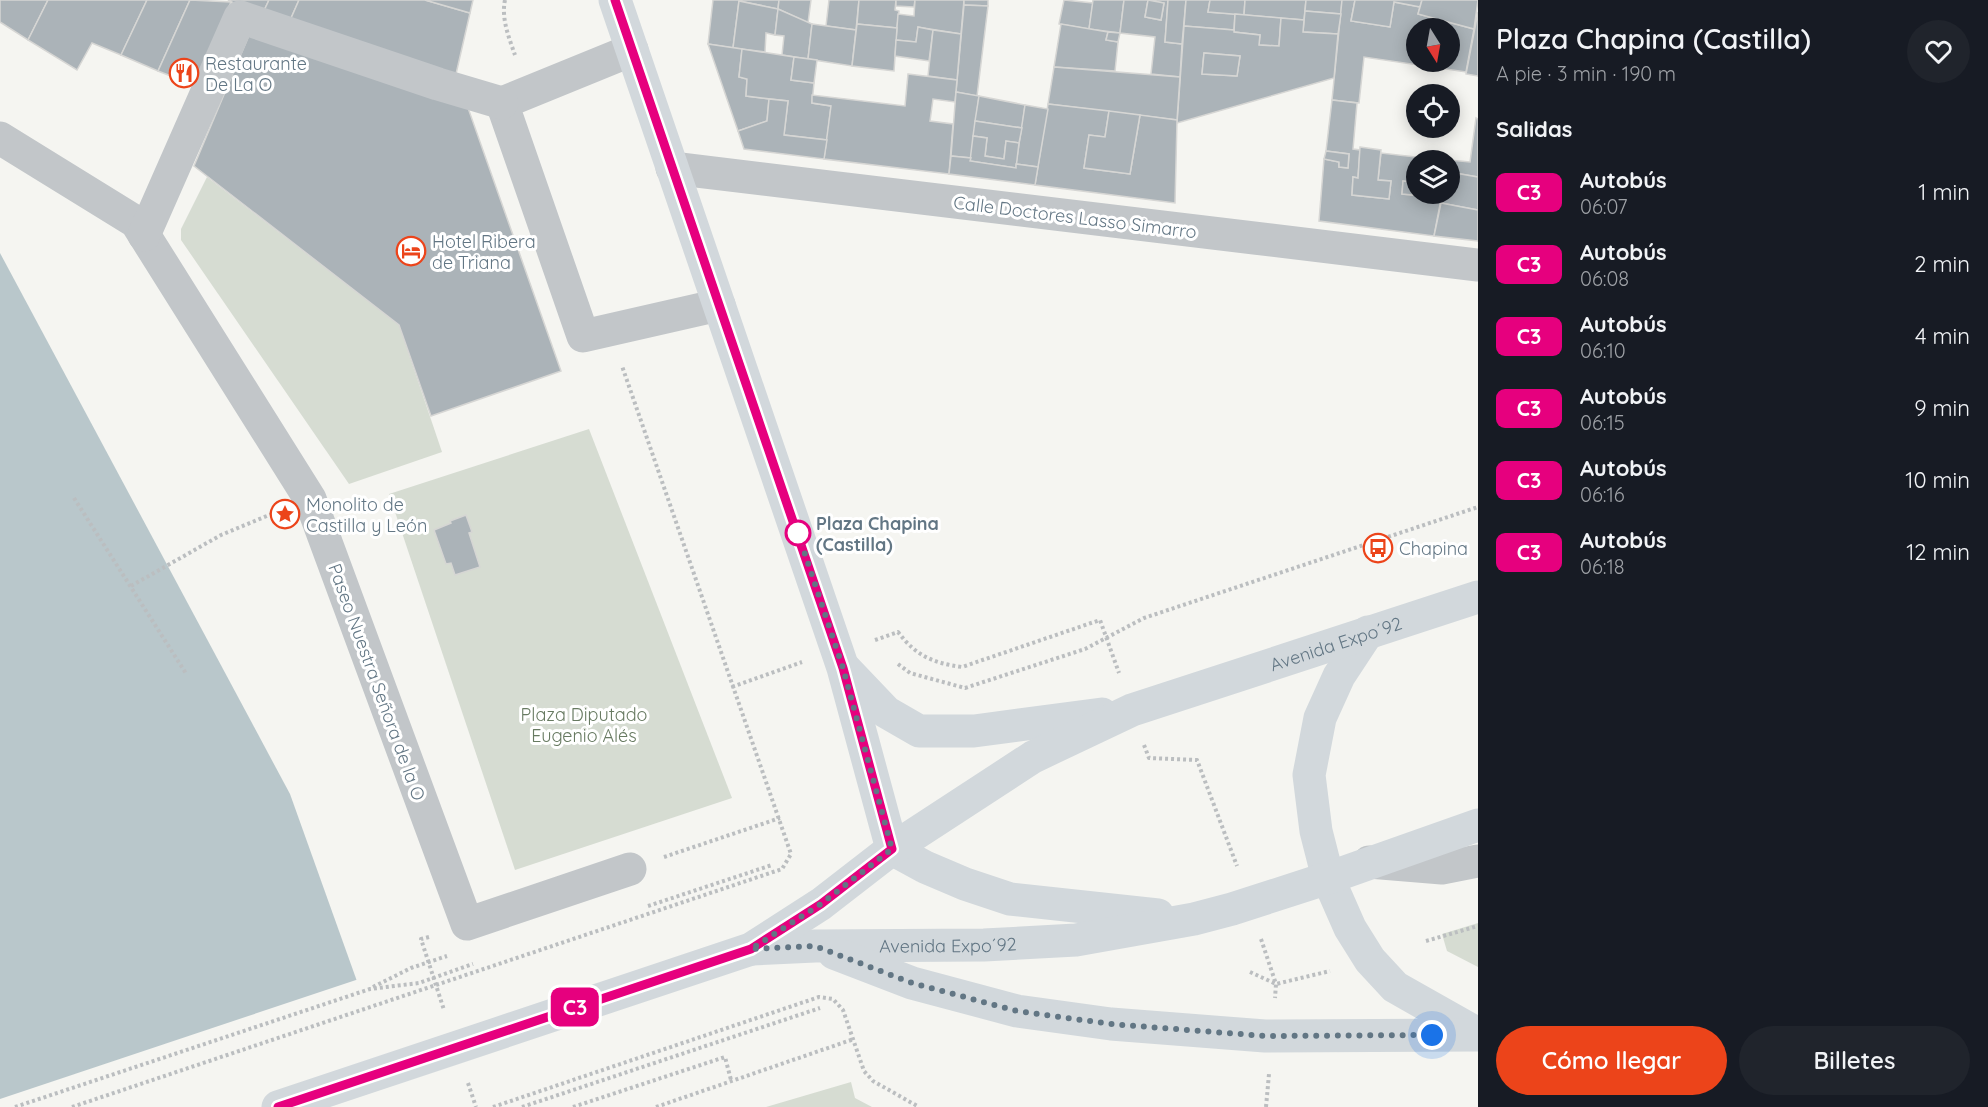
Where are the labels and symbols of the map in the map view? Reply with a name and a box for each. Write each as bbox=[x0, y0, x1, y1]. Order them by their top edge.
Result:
north arrow bbox=[1406, 18, 1460, 72]
place label: Restaurante De La O bbox=[205, 52, 307, 96]
restaurant icon: Restaurante De La O bbox=[168, 57, 200, 89]
street label: Calle Doctores Lasso Simarro bbox=[952, 191, 1198, 243]
place label: Hotel Ribera de Triana bbox=[432, 230, 536, 274]
hotel icon: Hotel Ribera de Triana bbox=[395, 235, 427, 267]
place label: Monolito de Castilla y León bbox=[306, 493, 427, 537]
place icon: Monolito de Castilla y León bbox=[269, 498, 301, 530]
place label: Plaza Chapina (Castilla) bbox=[816, 512, 939, 556]
marker: Plaza Chapina (Castilla) bbox=[785, 520, 811, 546]
bus stop icon: Chapina bbox=[1362, 532, 1394, 564]
place label: Chapina bbox=[1399, 537, 1468, 560]
street label: Paseo Nuestra Señora de la O bbox=[323, 560, 431, 804]
street label: Avenida Expo´92 bbox=[1267, 611, 1405, 676]
park label: Plaza Diputado Eugenio Alés bbox=[521, 703, 647, 747]
street label: Avenida Expo´92 bbox=[879, 932, 1017, 957]
line badge: C3 bbox=[548, 988, 602, 1026]
your location bbox=[1417, 1020, 1447, 1050]

